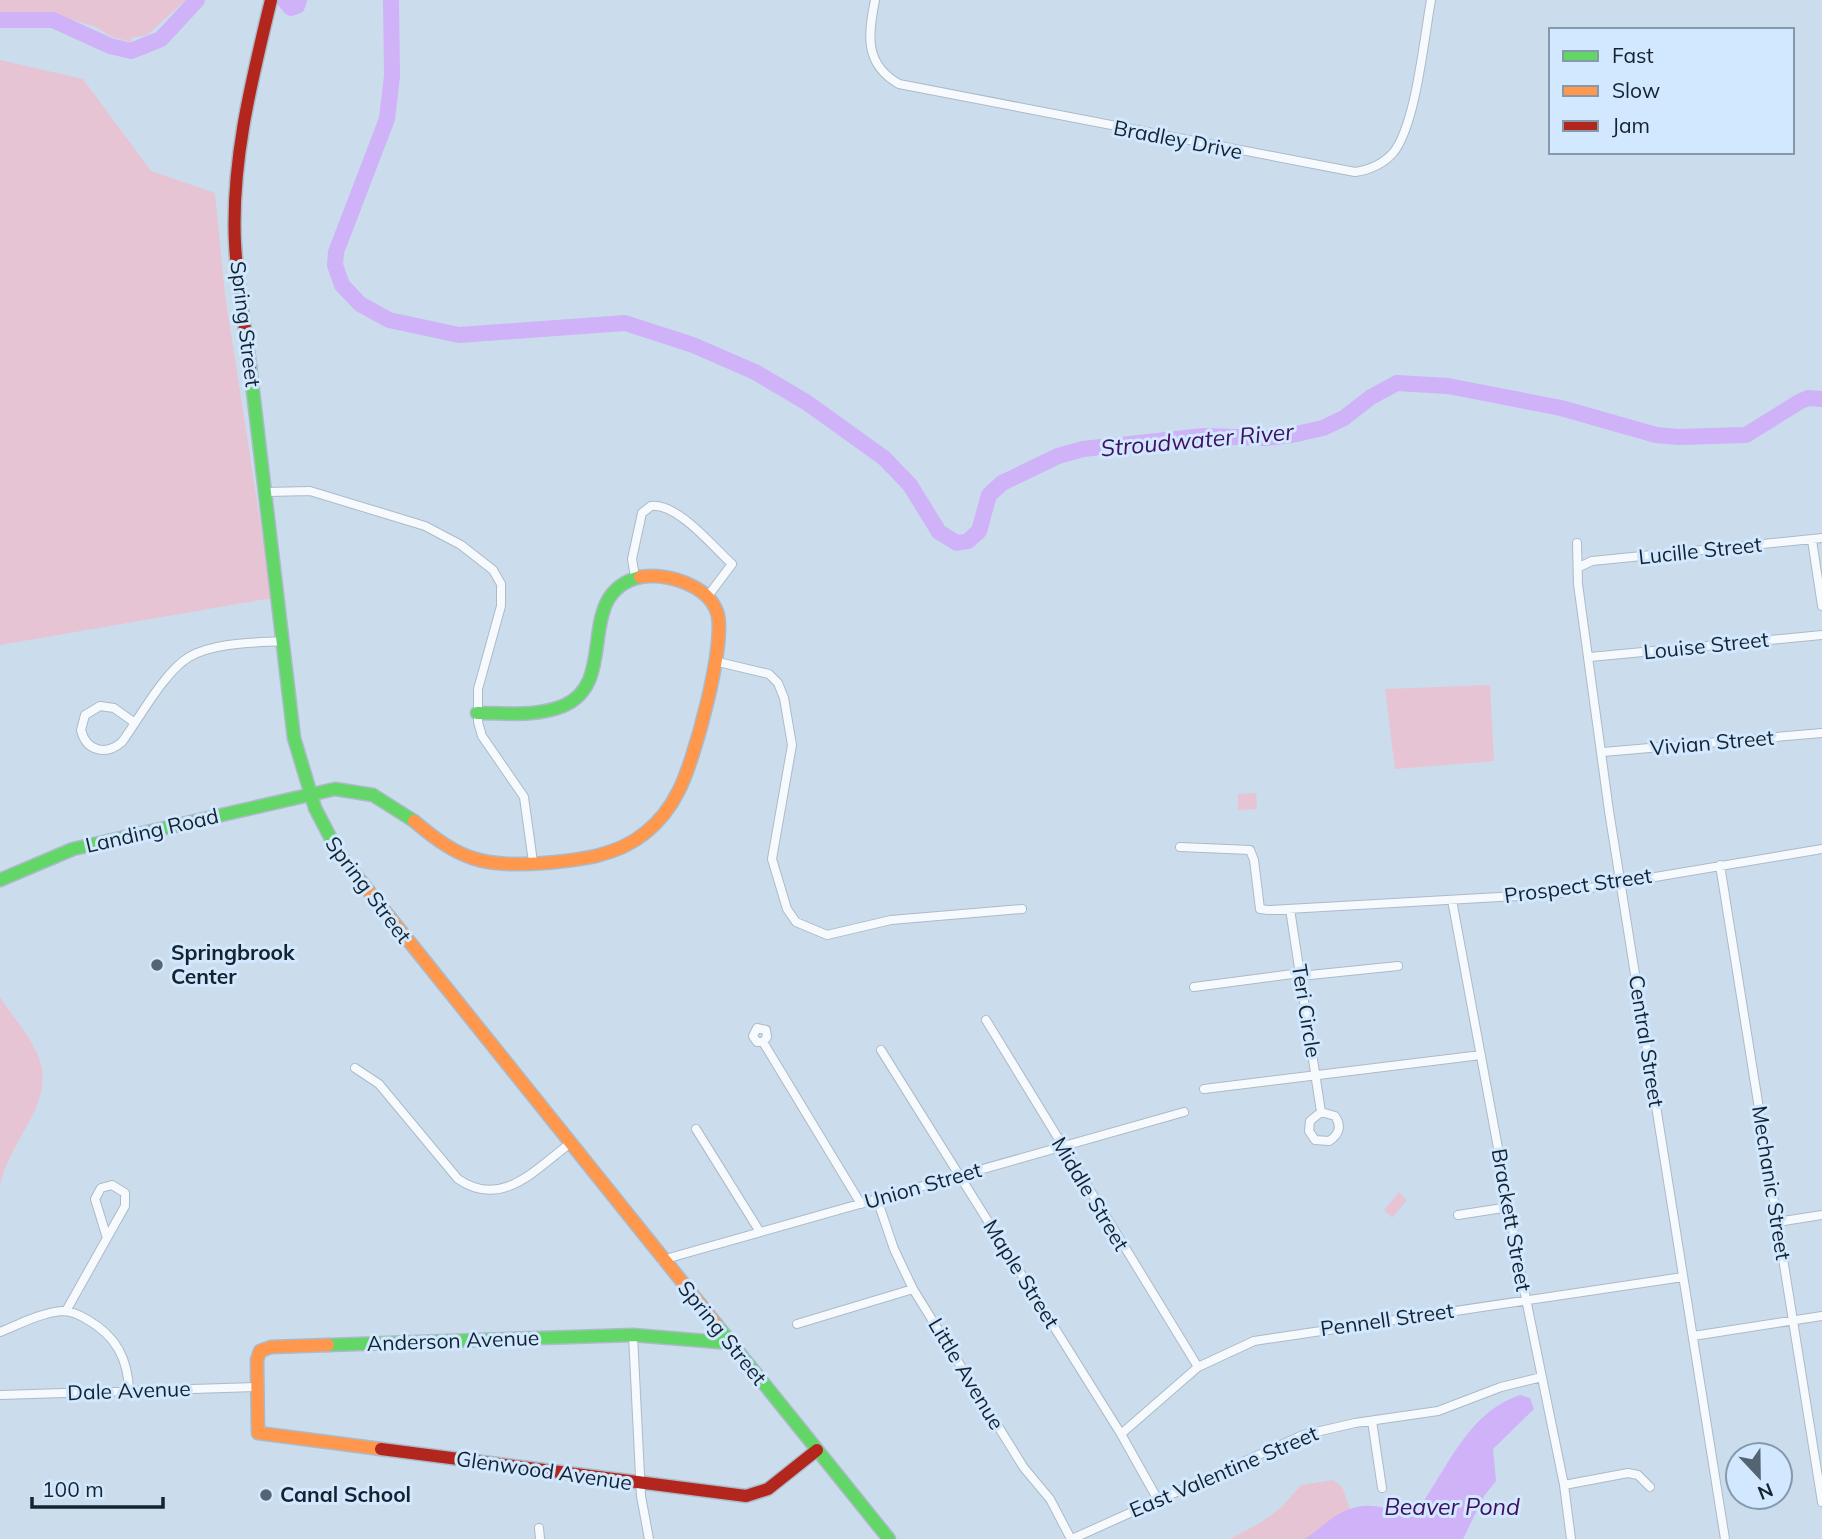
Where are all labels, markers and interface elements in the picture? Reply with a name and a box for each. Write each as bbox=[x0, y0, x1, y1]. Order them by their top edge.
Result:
legend bbox=[1549, 28, 1794, 154]
text: Fast bbox=[1612, 42, 1654, 68]
text: Slow bbox=[1612, 77, 1660, 103]
text: Jam bbox=[1612, 112, 1650, 138]
street label: Bradley Drive bbox=[1112, 114, 1245, 164]
street label: Spring Street bbox=[225, 259, 267, 388]
water label: Stroudwater River bbox=[1099, 416, 1296, 462]
street label: Lucille Street bbox=[1637, 531, 1763, 569]
street label: Louise Street bbox=[1642, 625, 1770, 665]
street label: Vivian Street bbox=[1649, 724, 1775, 760]
street label: Landing Road bbox=[83, 802, 221, 858]
street label: Spring Street bbox=[320, 831, 417, 948]
street label: Prospect Street bbox=[1502, 862, 1653, 908]
place label: Springbrook Center bbox=[171, 939, 295, 989]
marker: Springbrook Center bbox=[149, 957, 165, 973]
street label: Teri Circle bbox=[1287, 962, 1327, 1059]
street label: Central Street bbox=[1624, 973, 1670, 1109]
street label: Mechanic Street bbox=[1747, 1104, 1797, 1262]
street label: Middle Street bbox=[1047, 1132, 1135, 1255]
street label: Brackett Street bbox=[1487, 1146, 1537, 1293]
street label: Union Street bbox=[861, 1156, 984, 1214]
street label: Maple Street bbox=[978, 1214, 1066, 1333]
street label: Spring Street bbox=[673, 1275, 773, 1390]
street label: Pennell Street bbox=[1319, 1297, 1455, 1341]
street label: Little Avenue bbox=[923, 1313, 1010, 1434]
street label: Anderson Avenue bbox=[366, 1324, 540, 1356]
street label: Dale Avenue bbox=[67, 1375, 191, 1405]
street label: East Valentine Street bbox=[1125, 1420, 1322, 1523]
north arrow bbox=[1724, 1441, 1794, 1511]
street label: Glenwood Avenue bbox=[455, 1445, 634, 1495]
scale bar bbox=[32, 1466, 163, 1510]
text: 100 m bbox=[42, 1476, 104, 1502]
text: N bbox=[1754, 1478, 1777, 1506]
place label: Canal School bbox=[280, 1481, 411, 1507]
marker: Canal School bbox=[258, 1487, 274, 1503]
water label: Beaver Pond bbox=[1384, 1492, 1520, 1521]

